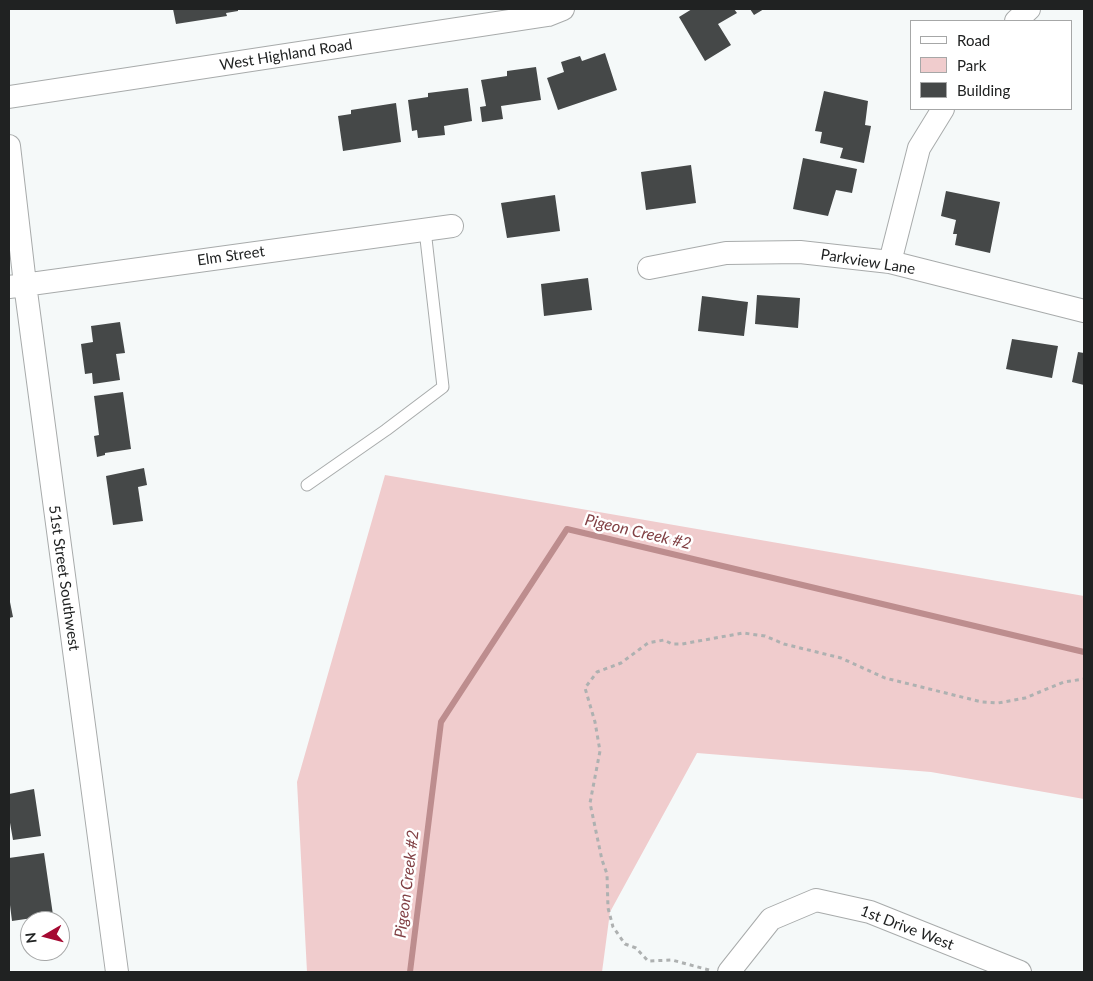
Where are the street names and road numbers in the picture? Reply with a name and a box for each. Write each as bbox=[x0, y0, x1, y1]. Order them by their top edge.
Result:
street label: West Highland Road bbox=[218, 36, 354, 74]
street label: Elm Street bbox=[196, 242, 266, 270]
street label: Parkview Lane bbox=[819, 246, 917, 278]
street label: 51st Street Southwest bbox=[45, 504, 83, 652]
street label: 1st Drive West bbox=[858, 902, 956, 954]

